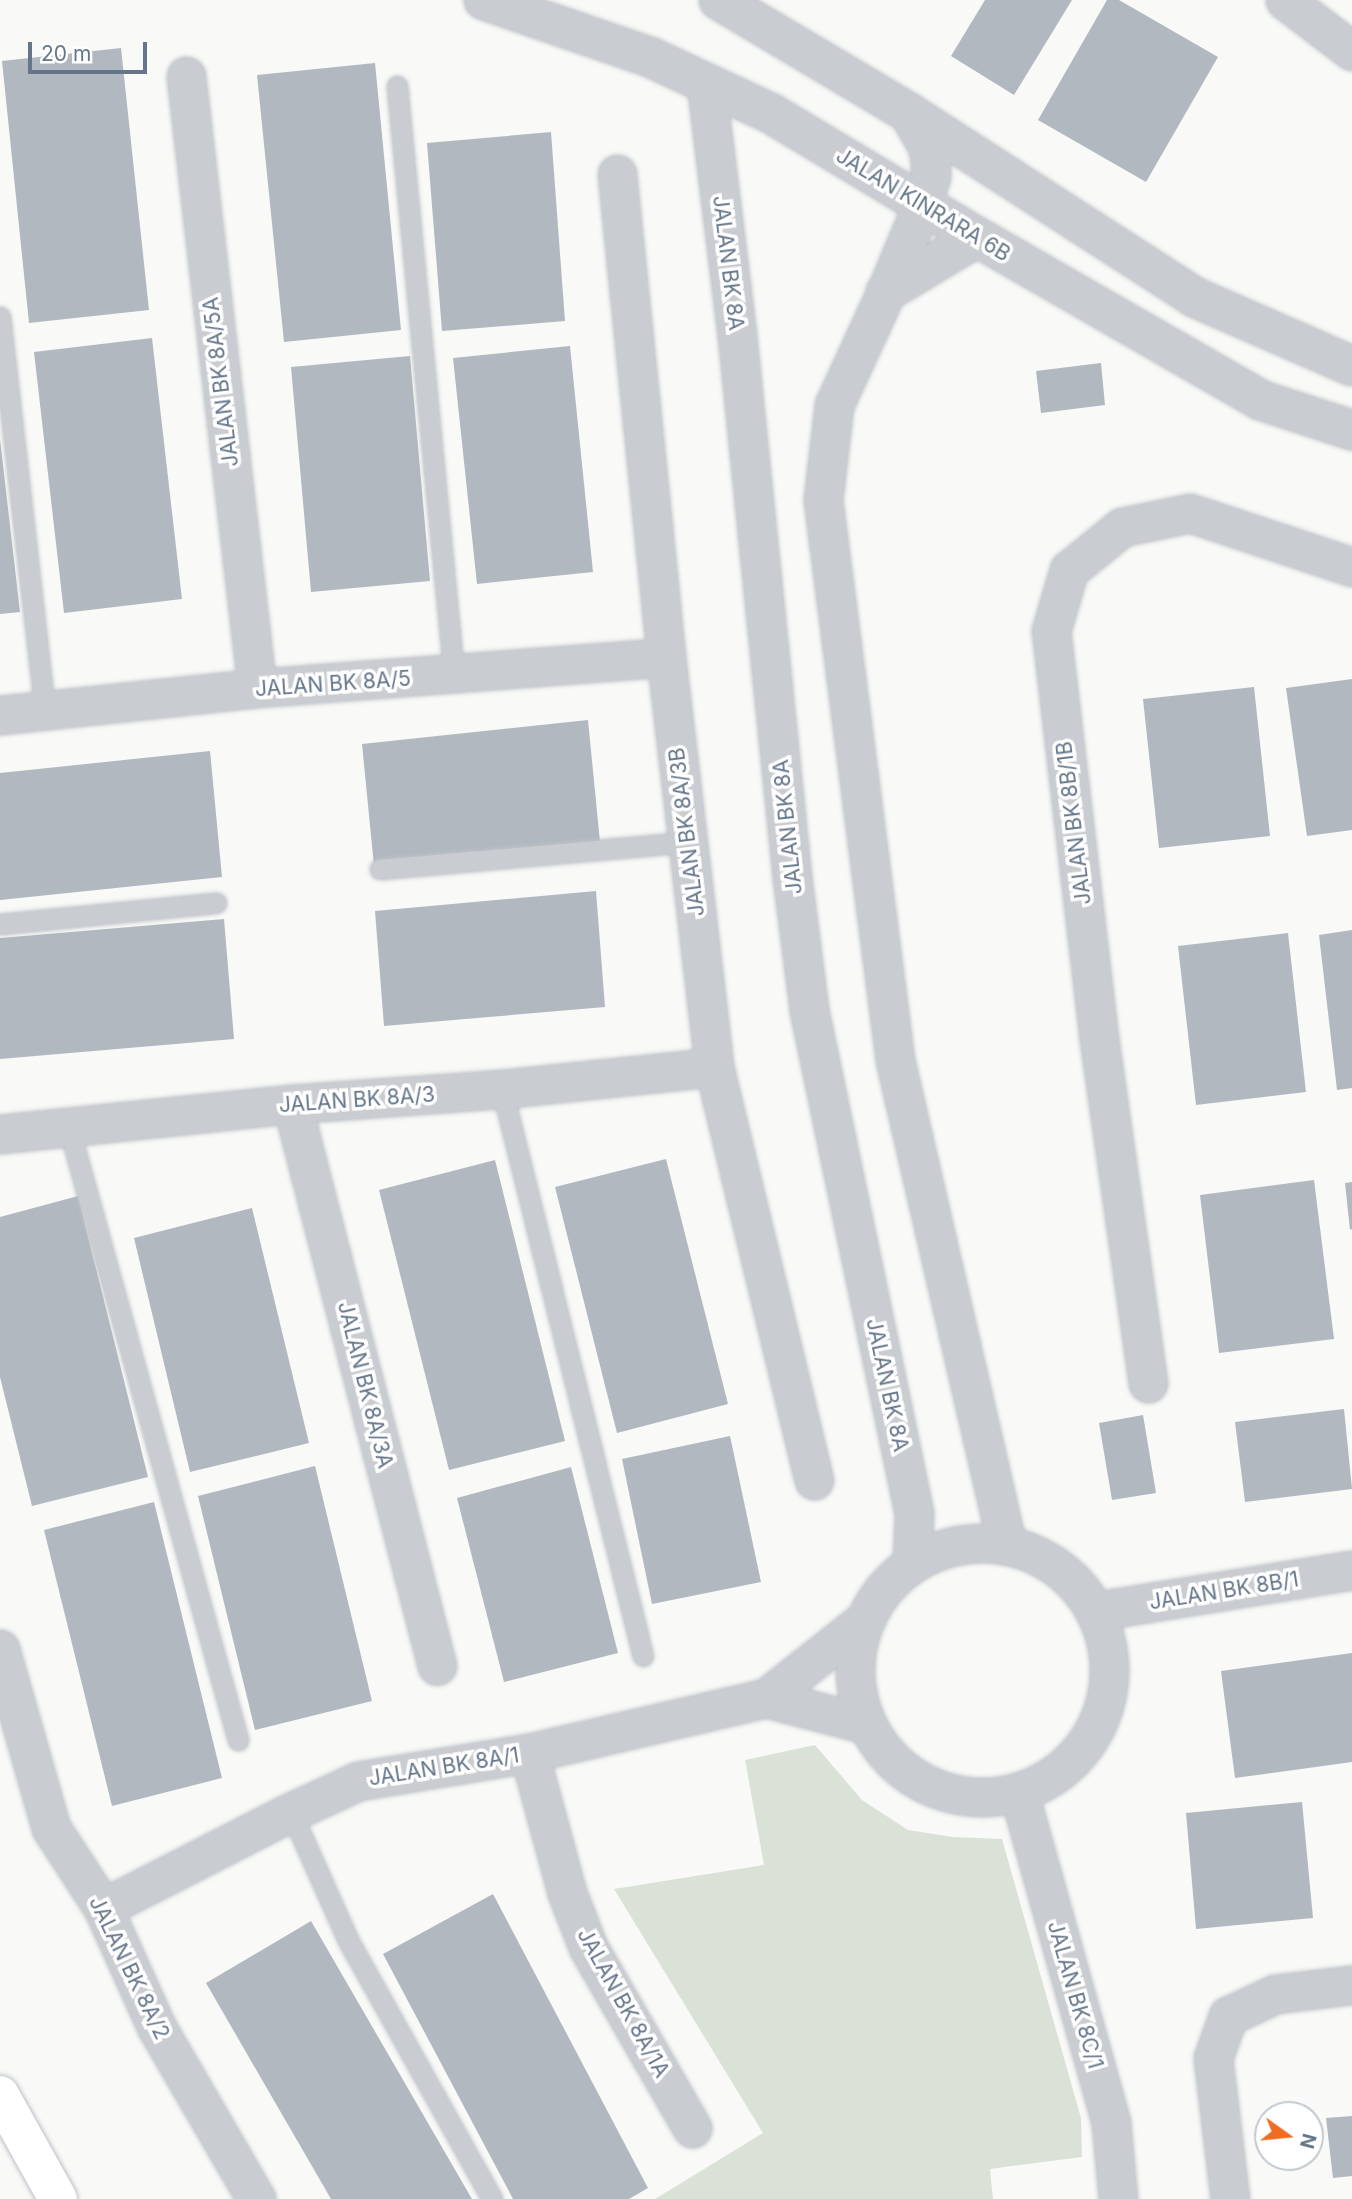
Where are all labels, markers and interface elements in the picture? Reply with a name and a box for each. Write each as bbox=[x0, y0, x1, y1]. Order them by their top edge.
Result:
scale bar bbox=[32, 28, 150, 72]
text: 20 m bbox=[41, 41, 91, 66]
street label: JALAN KINRARA 6B bbox=[831, 143, 1015, 267]
street label: JALAN BK 8A bbox=[707, 194, 749, 332]
street label: JALAN BK 8A/5A bbox=[198, 296, 244, 468]
street label: JALAN BK 8A/5 bbox=[254, 666, 412, 702]
street label: JALAN BK 8B/1B bbox=[1051, 740, 1097, 906]
street label: JALAN BK 8A/3B bbox=[664, 746, 710, 918]
street label: JALAN BK 8A bbox=[768, 758, 808, 896]
street label: JALAN BK 8A/3 bbox=[278, 1082, 436, 1118]
street label: JALAN BK 8A/3A bbox=[332, 1299, 398, 1471]
street label: JALAN BK 8A bbox=[861, 1316, 913, 1454]
street label: JALAN BK 8B/1 bbox=[1148, 1567, 1300, 1615]
street label: JALAN BK 8A/1 bbox=[367, 1743, 521, 1791]
street label: JALAN BK 8A/2 bbox=[83, 1892, 175, 2044]
street label: JALAN BK 8C/1 bbox=[1042, 1918, 1108, 2072]
street label: JALAN BK 8A/1A bbox=[572, 1924, 674, 2082]
north arrow bbox=[1254, 2101, 1324, 2171]
text: N bbox=[1295, 2131, 1321, 2151]

